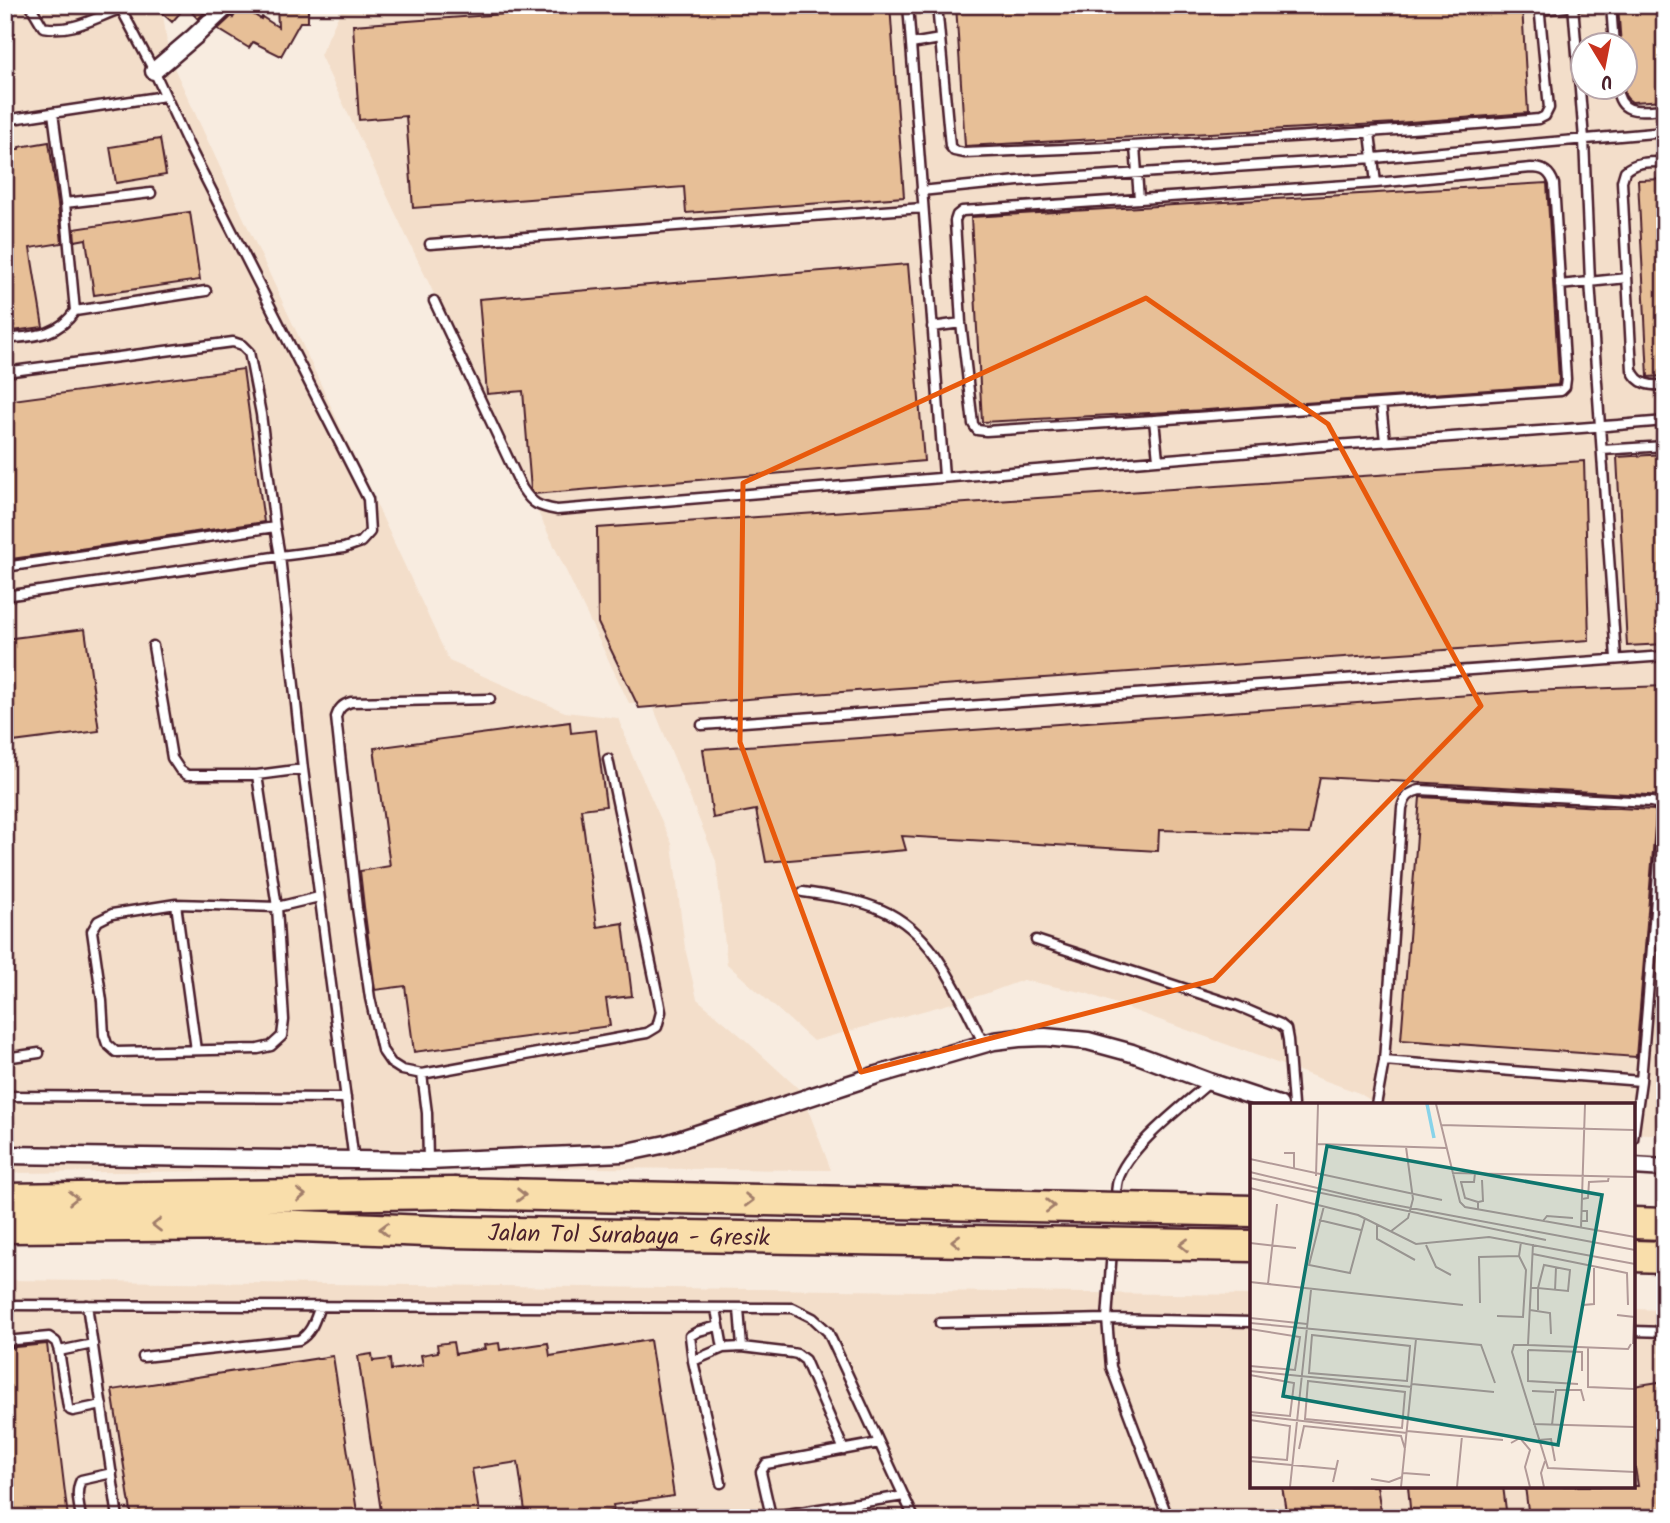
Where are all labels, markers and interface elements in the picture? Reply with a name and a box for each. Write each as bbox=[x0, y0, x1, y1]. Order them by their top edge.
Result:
north arrow bbox=[1568, 32, 1638, 102]
text: U bbox=[1598, 65, 1615, 97]
inset map bbox=[1250, 1103, 1635, 1488]
one-way arrow bbox=[296, 1187, 307, 1203]
one-way arrow bbox=[516, 1187, 527, 1202]
one-way arrow bbox=[69, 1190, 79, 1206]
one-way arrow bbox=[743, 1192, 754, 1207]
one-way arrow bbox=[1045, 1198, 1055, 1214]
street label: Jalan Tol Surabaya - Gresik bbox=[488, 1215, 771, 1259]
one-way arrow bbox=[151, 1218, 162, 1233]
one-way arrow bbox=[378, 1222, 389, 1237]
one-way arrow bbox=[950, 1233, 961, 1248]
one-way arrow bbox=[1178, 1237, 1189, 1252]

